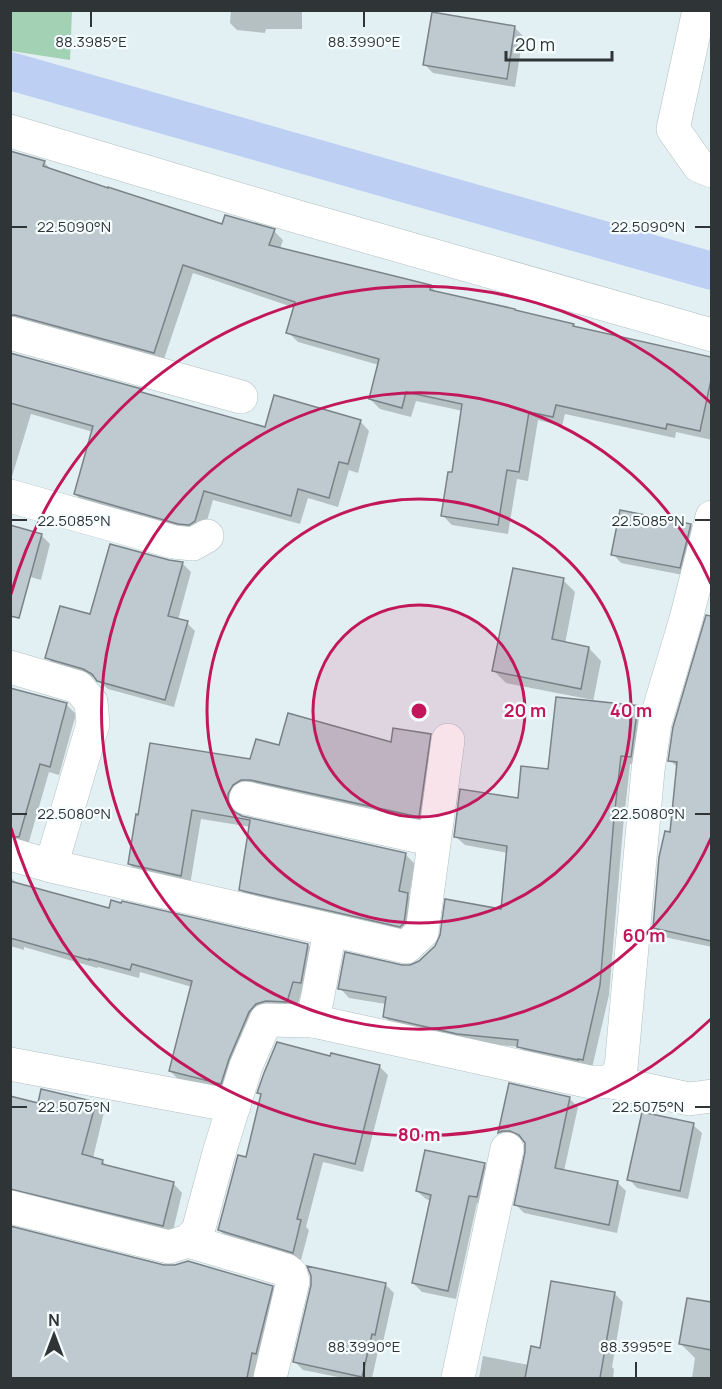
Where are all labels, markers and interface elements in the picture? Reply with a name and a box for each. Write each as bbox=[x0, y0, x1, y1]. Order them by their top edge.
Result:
scale bar bbox=[506, 24, 612, 62]
text: 88.3985°E bbox=[55, 31, 127, 52]
text: 88.3990°E bbox=[328, 31, 400, 52]
text: 20 m bbox=[515, 32, 555, 56]
text: 22.5090°N bbox=[37, 216, 111, 237]
text: 22.5090°N bbox=[611, 216, 685, 237]
text: 22.5085°N bbox=[37, 510, 111, 531]
text: 22.5085°N bbox=[611, 510, 685, 531]
text: 20 m bbox=[504, 698, 546, 722]
text: 40 m bbox=[610, 698, 652, 722]
centre of rings bbox=[409, 701, 429, 721]
text: 22.5080°N bbox=[37, 803, 111, 824]
text: 22.5080°N bbox=[611, 803, 685, 824]
text: 60 m bbox=[623, 923, 665, 947]
text: 22.5075°N bbox=[38, 1096, 110, 1117]
text: 22.5075°N bbox=[612, 1096, 684, 1117]
text: 80 m bbox=[398, 1122, 440, 1146]
north arrow bbox=[24, 1305, 84, 1365]
text: N bbox=[48, 1309, 60, 1331]
text: 88.3990°E bbox=[328, 1336, 400, 1357]
text: 88.3995°E bbox=[600, 1336, 672, 1357]

